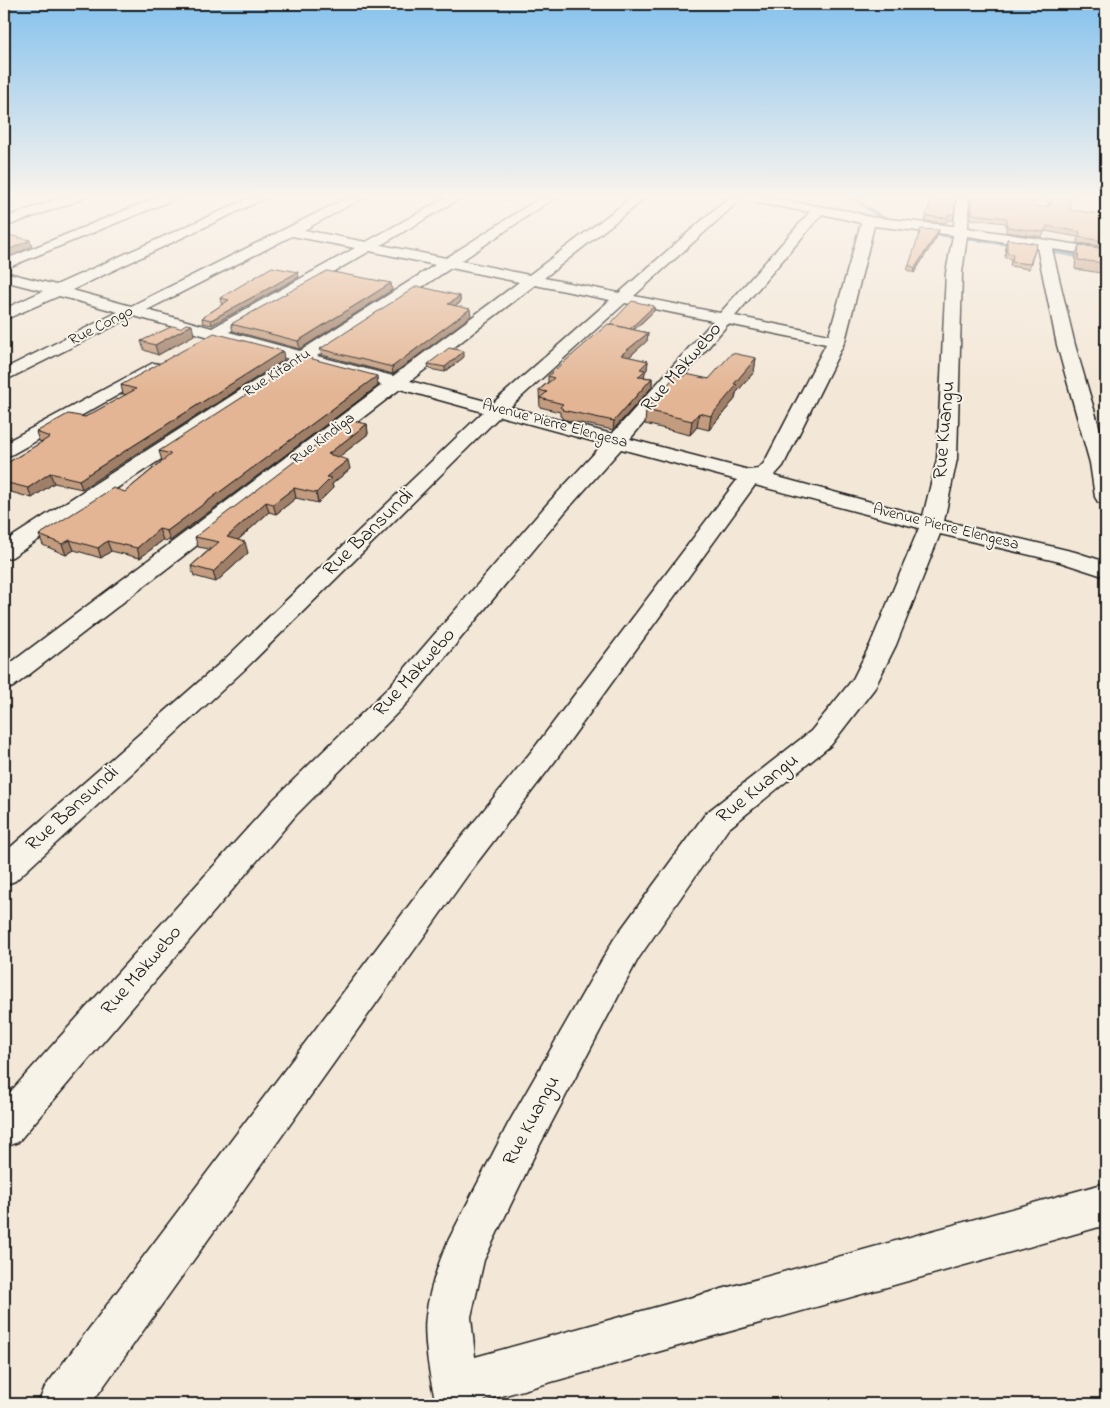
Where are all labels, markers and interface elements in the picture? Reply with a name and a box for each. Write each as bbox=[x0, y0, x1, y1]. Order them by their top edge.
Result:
street label: Rue Congo bbox=[65, 299, 137, 353]
street label: Rue Makwebo bbox=[635, 317, 729, 419]
street label: Rue Kitantu bbox=[239, 342, 315, 404]
street label: Rue Kuangu bbox=[926, 380, 965, 480]
street label: Avenue Pierre Elengesa bbox=[480, 393, 630, 455]
street label: Rue Kindiga bbox=[286, 407, 360, 471]
street label: Rue Bansundi bbox=[317, 482, 421, 584]
street label: Avenue Pierre Elengesa bbox=[870, 497, 1022, 557]
street label: Rue Makwebo bbox=[367, 622, 463, 724]
street label: Rue Kuangu bbox=[711, 747, 806, 832]
street label: Rue Bansundi bbox=[20, 759, 126, 859]
street label: Rue Makwebo bbox=[95, 920, 189, 1022]
street label: Rue Kuangu bbox=[496, 1071, 569, 1172]

